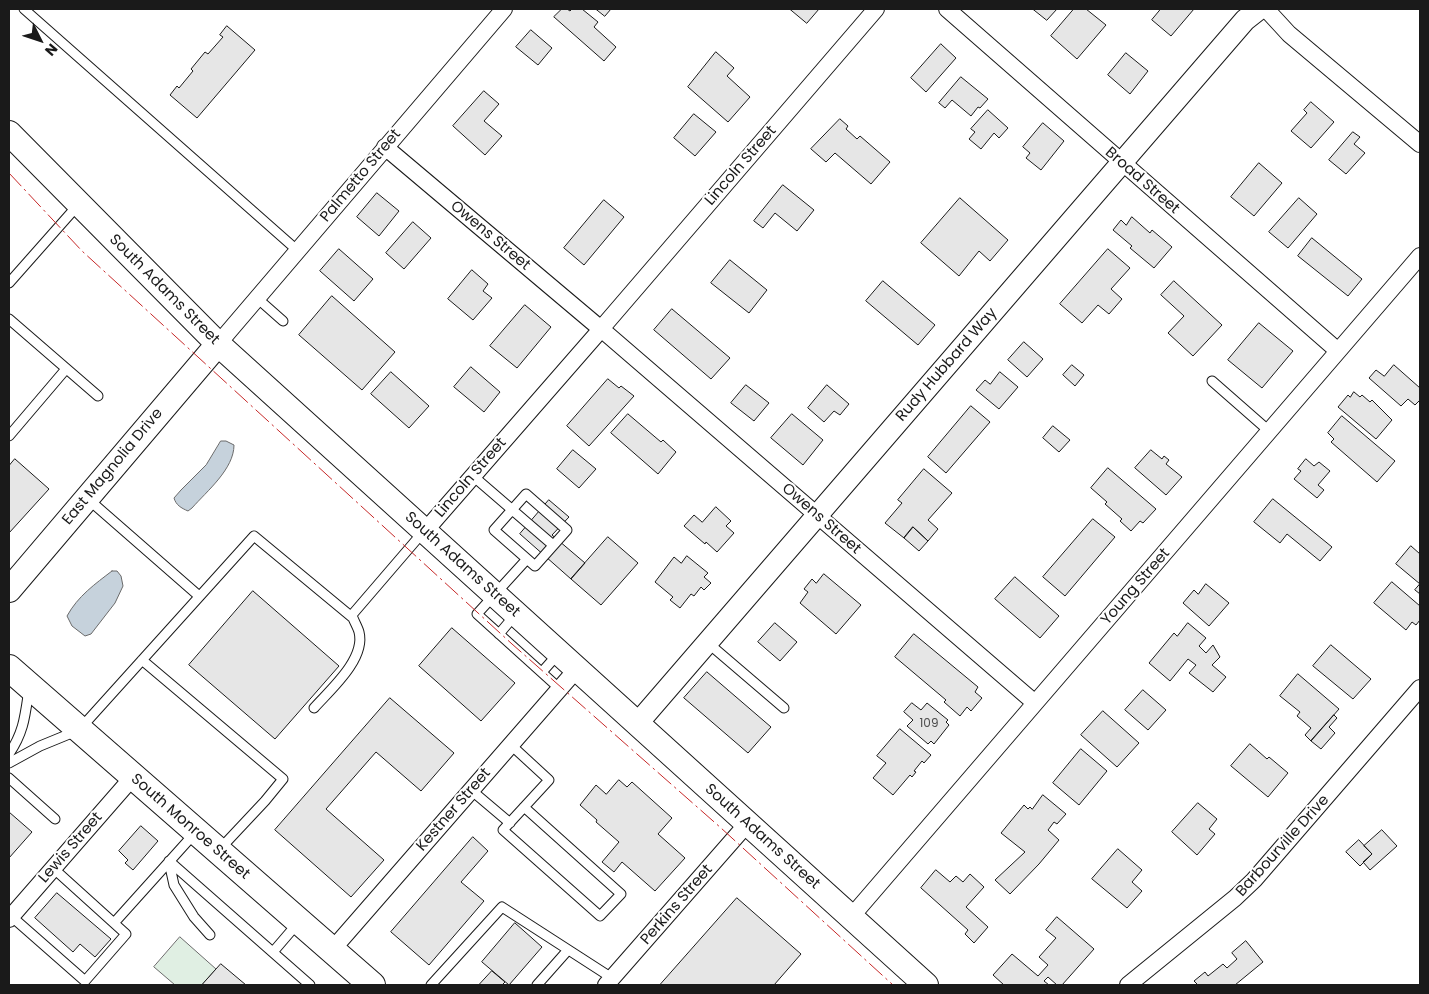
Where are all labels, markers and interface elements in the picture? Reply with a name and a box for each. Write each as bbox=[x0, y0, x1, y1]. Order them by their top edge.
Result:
north arrow bbox=[15, 15, 65, 65]
text: N bbox=[40, 39, 62, 60]
street label: Lincoln Street bbox=[702, 122, 780, 210]
street label: Palmetto Street bbox=[317, 126, 405, 226]
street label: Broad Street bbox=[1101, 144, 1183, 218]
street label: Owens Street bbox=[446, 197, 534, 275]
street label: South Adams Street bbox=[105, 231, 223, 349]
street label: Rudy Hubbard Way bbox=[893, 305, 1001, 425]
street label: East Magnolia Drive bbox=[59, 405, 167, 529]
street label: Lincoln Street bbox=[432, 434, 510, 522]
street label: Owens Street bbox=[778, 480, 864, 558]
street label: South Adams Street bbox=[401, 509, 523, 621]
street label: Young Street bbox=[1098, 545, 1174, 629]
house number: 109 bbox=[920, 717, 938, 731]
street label: Kestner Street bbox=[413, 765, 495, 855]
street label: South Monroe Street bbox=[127, 770, 253, 884]
street label: South Adams Street bbox=[701, 781, 823, 893]
street label: Barbourville Drive bbox=[1233, 792, 1333, 900]
street label: Lewis Street bbox=[35, 809, 107, 887]
street label: Perkins Street bbox=[637, 861, 717, 949]

